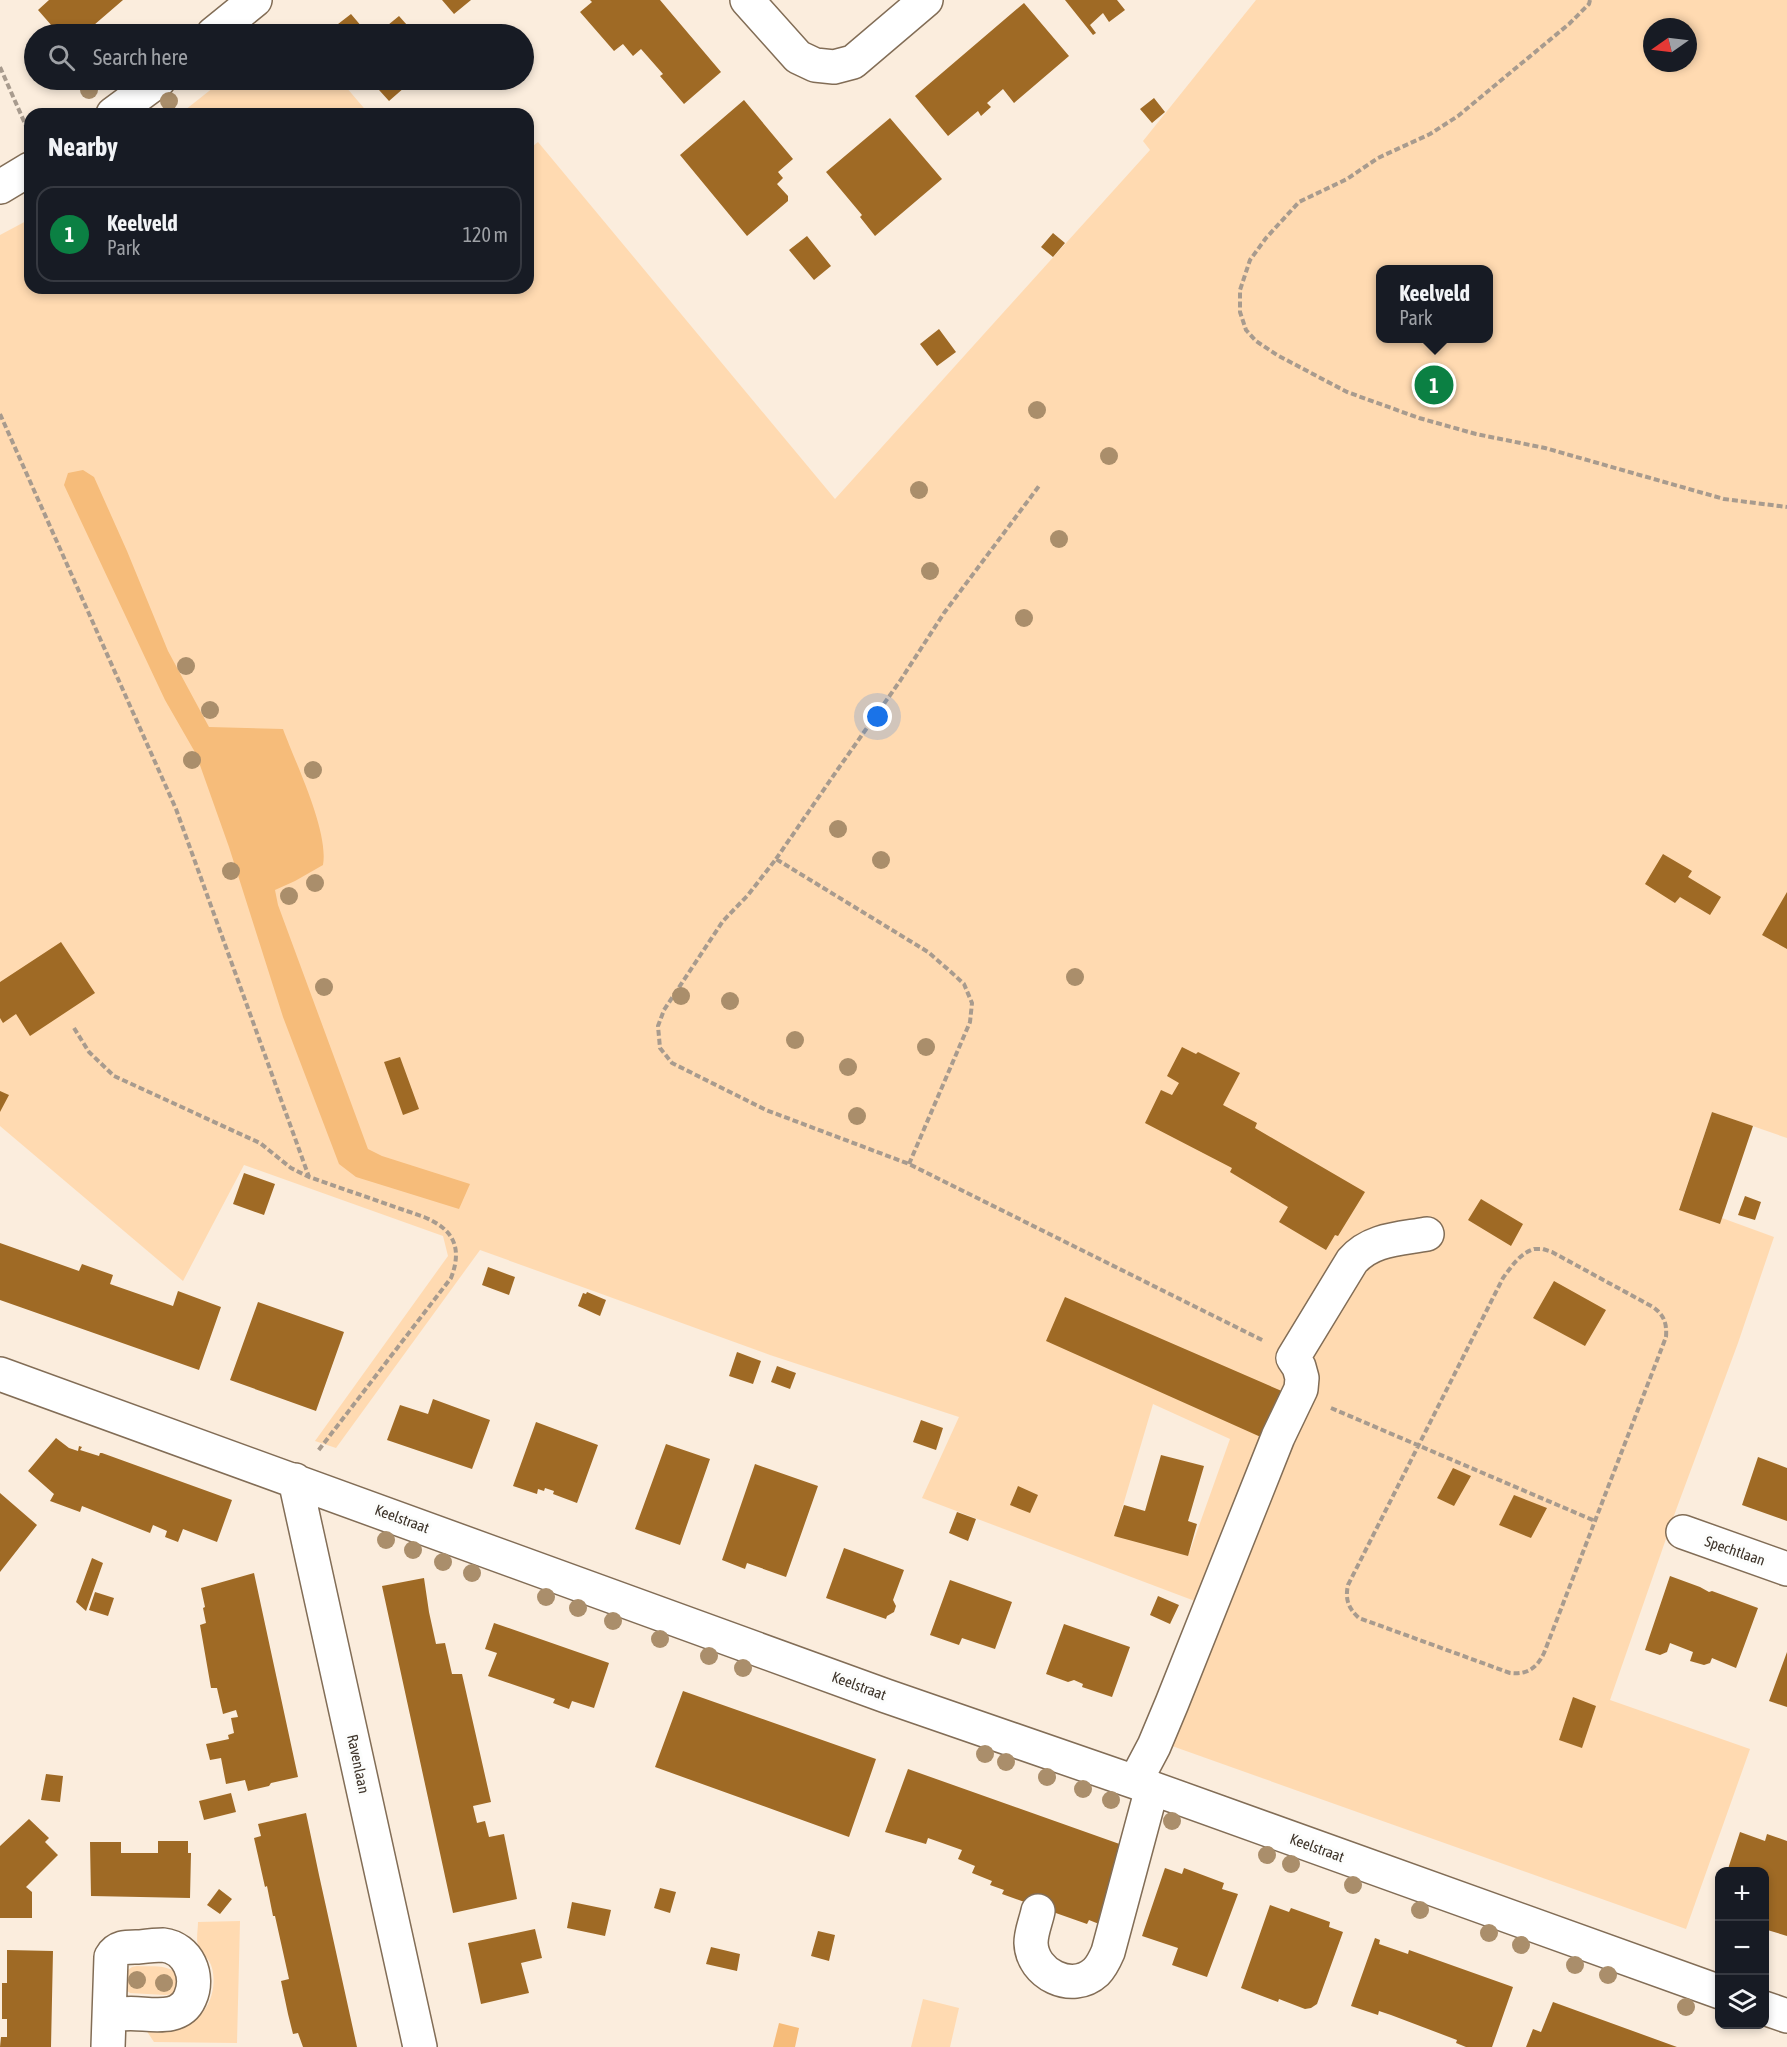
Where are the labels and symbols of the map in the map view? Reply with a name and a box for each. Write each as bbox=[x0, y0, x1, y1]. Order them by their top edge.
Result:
north arrow bbox=[1643, 18, 1697, 72]
pin: 1 bbox=[1414, 362, 1454, 408]
your location bbox=[863, 702, 892, 731]
street label: Keelstraat bbox=[373, 1501, 432, 1536]
street label: Spechtlaan bbox=[1703, 1532, 1767, 1569]
street label: Keelstraat bbox=[830, 1668, 889, 1703]
street label: Ravenlaan bbox=[344, 1733, 373, 1795]
street label: Keelstraat bbox=[1288, 1830, 1347, 1865]

